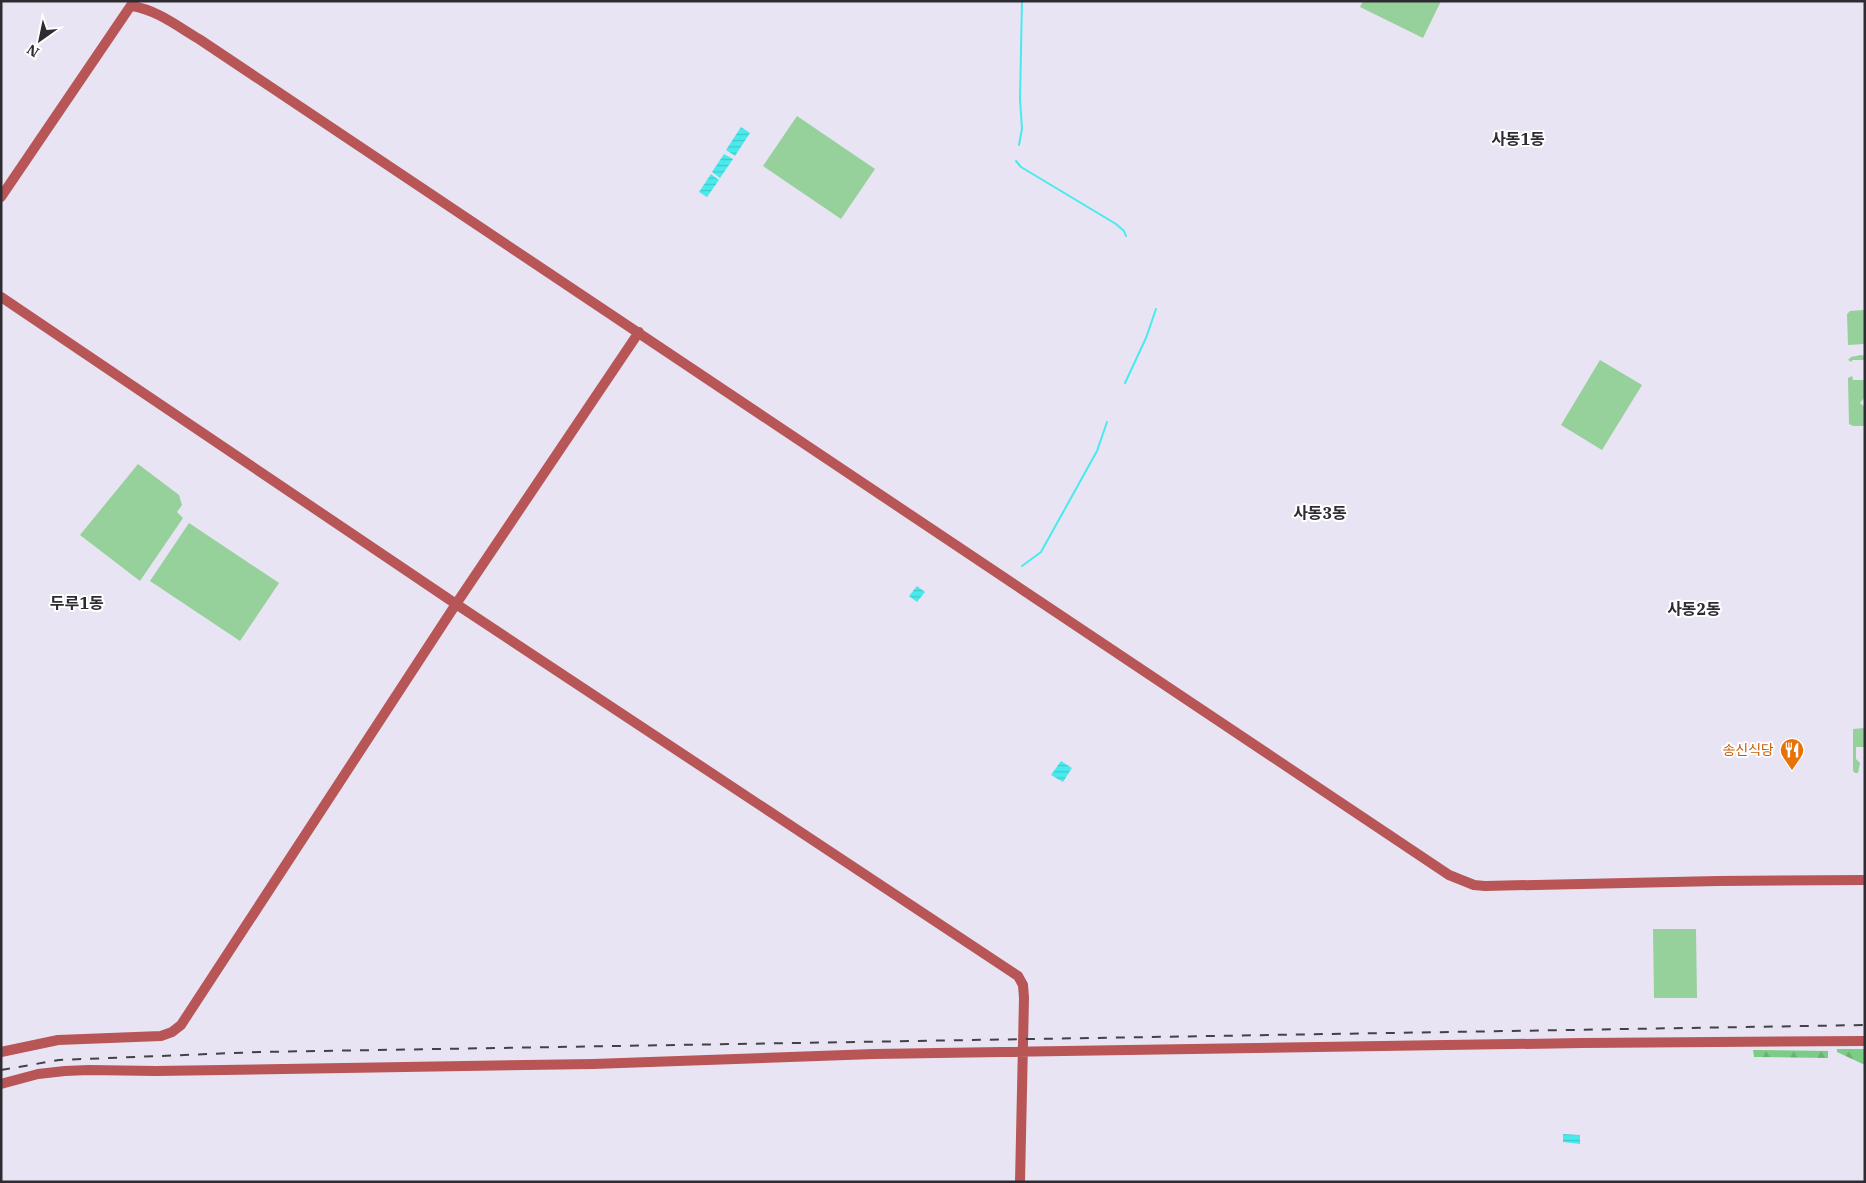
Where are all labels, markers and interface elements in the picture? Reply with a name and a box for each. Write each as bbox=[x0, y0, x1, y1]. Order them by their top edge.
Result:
north arrow bbox=[15, 15, 65, 65]
text: N bbox=[23, 40, 42, 61]
district label: 사동1동 bbox=[1491, 129, 1545, 149]
district label: 사동3동 bbox=[1293, 503, 1347, 523]
district label: 두루1동 bbox=[50, 593, 104, 613]
district label: 사동2동 bbox=[1667, 599, 1721, 619]
restaurant icon: 송신식당 bbox=[1779, 737, 1805, 771]
place label: 송신식당 bbox=[1722, 741, 1774, 759]

